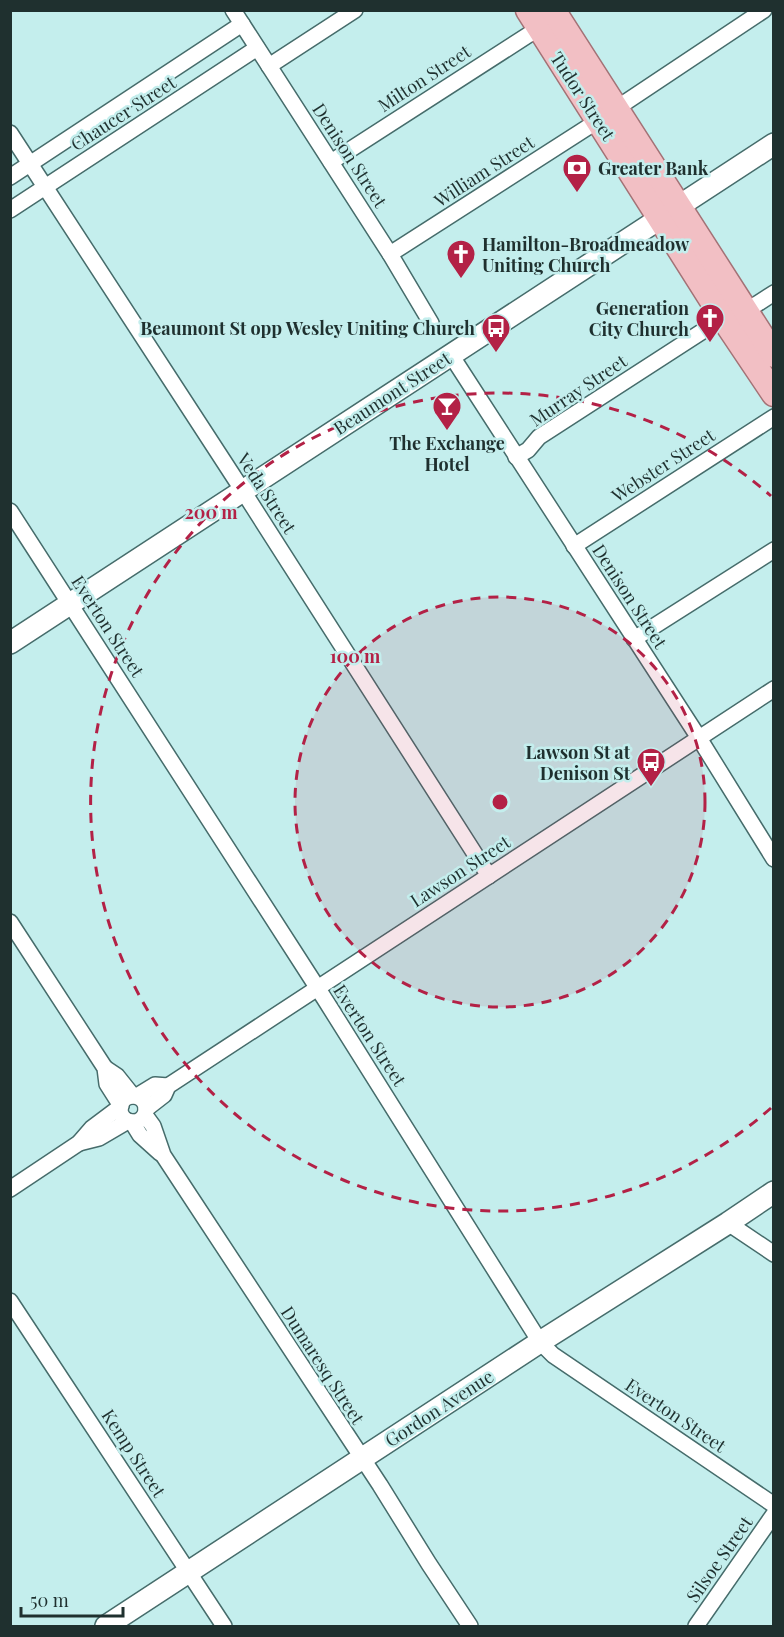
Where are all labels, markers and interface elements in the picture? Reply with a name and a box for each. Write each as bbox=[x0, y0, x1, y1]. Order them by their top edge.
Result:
street label: Milton Street bbox=[373, 39, 475, 117]
street label: Tudor Street bbox=[545, 47, 621, 145]
street label: Chaucer Street bbox=[66, 70, 181, 156]
street label: Denison Street bbox=[307, 98, 393, 212]
street label: William Street bbox=[429, 129, 539, 213]
bank icon: Greater Bank bbox=[561, 152, 593, 194]
place label: Greater Bank bbox=[598, 156, 709, 180]
place label: Hamilton-Broadmeadow Uniting Church bbox=[482, 232, 690, 277]
church icon: Hamilton-Broadmeadow Uniting Church bbox=[445, 238, 477, 280]
place label: Generation City Church bbox=[589, 296, 689, 341]
church icon: Generation City Church bbox=[694, 302, 726, 344]
bus stop icon: Beaumont St opp Wesley Uniting Church bbox=[480, 312, 512, 354]
place label: Beaumont St opp Wesley Uniting Church bbox=[140, 316, 475, 340]
street label: Beaumont Street bbox=[329, 346, 456, 440]
street label: Murray Street bbox=[525, 348, 632, 431]
bar icon: The Exchange Hotel bbox=[431, 390, 463, 432]
street label: Webster Street bbox=[606, 422, 720, 508]
place label: The Exchange Hotel bbox=[389, 431, 505, 476]
street label: Veda Street bbox=[232, 447, 302, 538]
text: 200 m bbox=[184, 500, 238, 524]
street label: Denison Street bbox=[587, 539, 673, 653]
street label: Everton Street bbox=[66, 571, 150, 682]
text: 100 m bbox=[330, 644, 381, 668]
place label: Lawson St at Denison St bbox=[526, 740, 631, 785]
bus stop icon: Lawson St at Denison St bbox=[635, 746, 667, 788]
centre of rings bbox=[490, 792, 510, 812]
street label: Lawson Street bbox=[405, 829, 515, 912]
street label: Everton Street bbox=[328, 980, 412, 1091]
street label: Dumaresq Street bbox=[276, 1301, 370, 1429]
street label: Gordon Avenue bbox=[380, 1364, 498, 1452]
street label: Everton Street bbox=[621, 1372, 732, 1458]
street label: Kemp Street bbox=[97, 1404, 172, 1502]
street label: Silsoe Street bbox=[680, 1511, 758, 1607]
scale bar bbox=[21, 1580, 123, 1618]
text: 50 m bbox=[30, 1588, 69, 1612]

